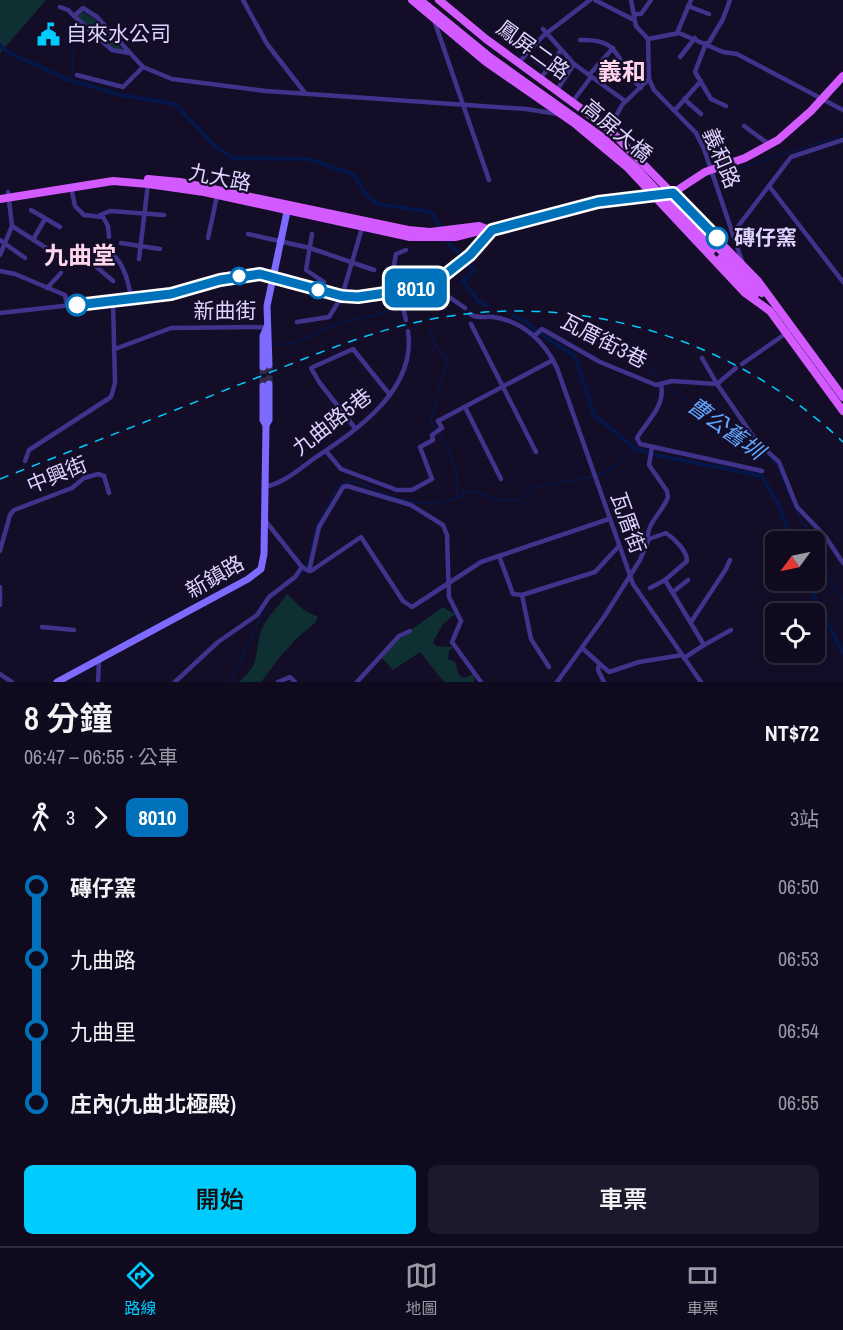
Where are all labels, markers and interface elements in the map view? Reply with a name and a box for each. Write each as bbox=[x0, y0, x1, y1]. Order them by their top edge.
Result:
street label: 鳳屏二路 bbox=[491, 13, 576, 86]
place label: 自來水公司 bbox=[66, 19, 171, 48]
public building icon: 自來水公司 bbox=[35, 21, 61, 47]
district label: 義和 bbox=[598, 55, 646, 87]
street label: 高屏大橋 bbox=[576, 93, 659, 169]
street label: 義和路 bbox=[696, 123, 747, 192]
street label: 九大路 bbox=[186, 157, 254, 198]
place label: 磚仔窯 bbox=[734, 223, 797, 252]
marker: 磚仔窯 bbox=[706, 227, 728, 249]
district label: 九曲堂 bbox=[44, 239, 116, 271]
unlabelled marker bbox=[230, 267, 248, 285]
line badge: 8010 bbox=[374, 268, 458, 308]
text: 8010 bbox=[397, 274, 435, 303]
unlabelled marker bbox=[309, 281, 327, 299]
unlabelled marker bbox=[66, 294, 88, 316]
street label: 新曲街 bbox=[194, 296, 257, 325]
street label: 瓦厝街3巷 bbox=[556, 306, 652, 375]
street label: 九曲路5巷 bbox=[286, 381, 377, 462]
water label: 曹公舊圳 bbox=[682, 390, 773, 468]
street label: 中興街 bbox=[22, 449, 91, 500]
street label: 瓦厝街 bbox=[604, 488, 653, 557]
north arrow bbox=[765, 531, 825, 591]
map controls bbox=[765, 531, 825, 663]
street label: 新鎮路 bbox=[180, 548, 249, 605]
button: locate bbox=[765, 603, 825, 663]
text: 8 分鐘 bbox=[24, 696, 113, 740]
text: NT$72 bbox=[765, 718, 819, 748]
text: 06:47 – 06:55 · 公車 bbox=[24, 743, 178, 770]
icon: walk bbox=[24, 801, 57, 834]
icon: forward bbox=[84, 801, 117, 834]
text: 8010 bbox=[138, 803, 176, 832]
text: 3 bbox=[66, 804, 75, 831]
text: 3站 bbox=[790, 805, 819, 832]
text: 磚仔窯 bbox=[70, 873, 136, 903]
text: 06:50 bbox=[778, 873, 819, 900]
text: 九曲路 bbox=[70, 945, 136, 975]
text: 06:53 bbox=[778, 945, 819, 972]
text: 九曲里 bbox=[70, 1017, 136, 1047]
text: 06:54 bbox=[778, 1017, 819, 1044]
text: 庄內(九曲北極殿) bbox=[70, 1089, 236, 1119]
text: 06:55 bbox=[778, 1089, 819, 1116]
button: 開始 bbox=[24, 1165, 416, 1234]
button: 車票 bbox=[428, 1165, 819, 1234]
tab: 路線 bbox=[124, 1259, 157, 1319]
tab: 地圖 bbox=[405, 1259, 438, 1319]
tab: 車票 bbox=[686, 1259, 719, 1319]

